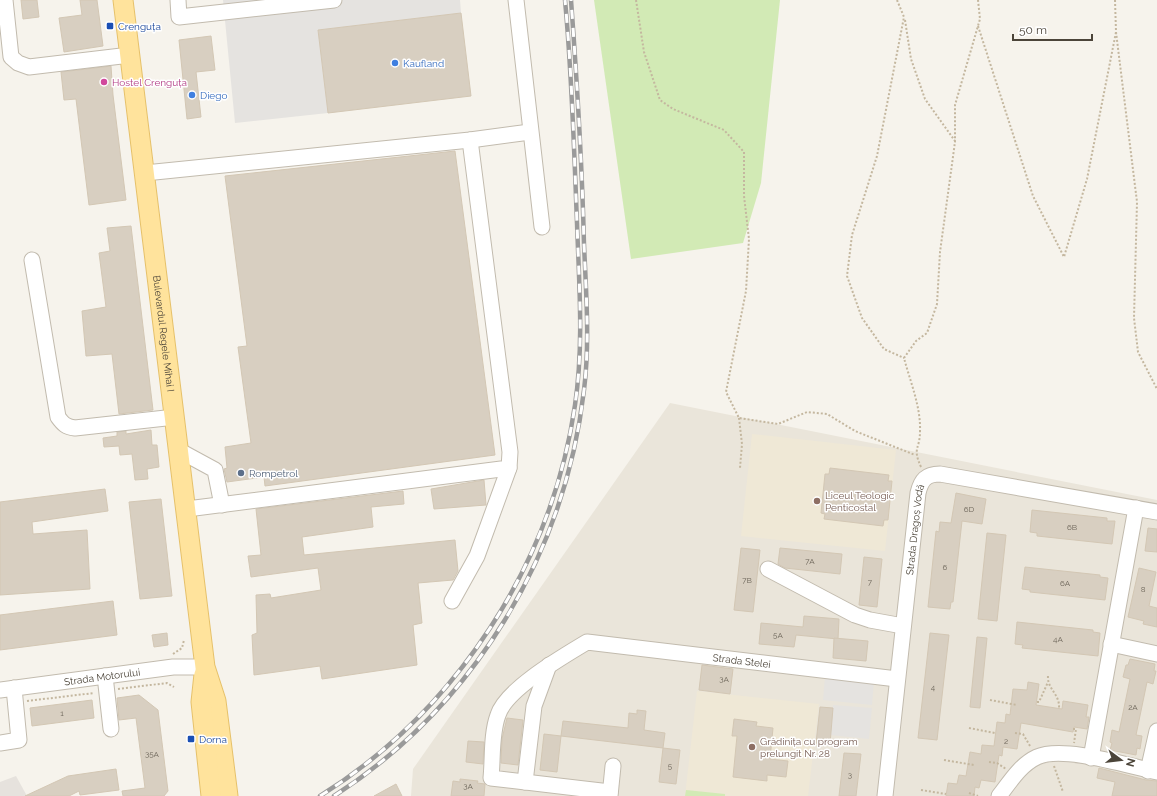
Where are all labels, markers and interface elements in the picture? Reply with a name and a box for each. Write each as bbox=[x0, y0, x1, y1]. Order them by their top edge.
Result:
scale bar bbox=[1013, 16, 1092, 42]
marker: Crenguța bbox=[105, 21, 115, 31]
place label: Crenguța bbox=[118, 21, 161, 32]
text: 50 m bbox=[1019, 23, 1047, 37]
marker: Kaufland bbox=[390, 58, 400, 68]
place label: Kaufland bbox=[403, 58, 444, 69]
marker: Hostel Crenguța bbox=[99, 77, 109, 87]
place label: Hostel Crenguța bbox=[112, 77, 187, 88]
marker: Diego bbox=[187, 90, 197, 100]
place label: Diego bbox=[200, 90, 227, 101]
street label: Bulevardul Regele Mihai I bbox=[151, 275, 176, 392]
marker: Rompetrol bbox=[236, 468, 246, 478]
place label: Rompetrol bbox=[249, 468, 298, 479]
street label: Strada Dragoș Vodă bbox=[904, 482, 926, 576]
place label: Liceul Teologic Penticostal bbox=[825, 490, 895, 513]
marker: Liceul Teologic Penticostal bbox=[812, 496, 822, 506]
house number: 6D bbox=[964, 504, 975, 514]
house number: 6B bbox=[1067, 522, 1077, 532]
house number: 7A bbox=[805, 556, 815, 566]
house number: 6 bbox=[943, 562, 948, 572]
house number: 7B bbox=[742, 575, 752, 585]
house number: 7 bbox=[868, 577, 873, 587]
house number: 6A bbox=[1060, 578, 1071, 588]
house number: 8 bbox=[1141, 584, 1146, 594]
house number: 5A bbox=[773, 630, 783, 640]
house number: 4A bbox=[1053, 634, 1063, 644]
street label: Strada Stelei bbox=[712, 652, 771, 670]
street label: Strada Motorului bbox=[63, 666, 141, 687]
house number: 3A bbox=[719, 674, 729, 684]
house number: 4 bbox=[931, 682, 936, 692]
house number: 2A bbox=[1128, 702, 1138, 712]
house number: 1 bbox=[60, 708, 64, 718]
marker: Dorna bbox=[186, 734, 196, 744]
place label: Dorna bbox=[199, 734, 227, 745]
place label: Grădinița cu program prelungit Nr. 28 bbox=[760, 736, 858, 759]
house number: 2 bbox=[1004, 736, 1008, 746]
north arrow bbox=[1101, 740, 1141, 780]
marker: Grădinița cu program prelungit Nr. 28 bbox=[747, 742, 757, 752]
house number: 35A bbox=[145, 749, 160, 759]
text: N bbox=[1123, 757, 1138, 768]
house number: 5 bbox=[668, 761, 673, 771]
house number: 3 bbox=[848, 770, 852, 780]
house number: 3A bbox=[463, 781, 473, 791]

